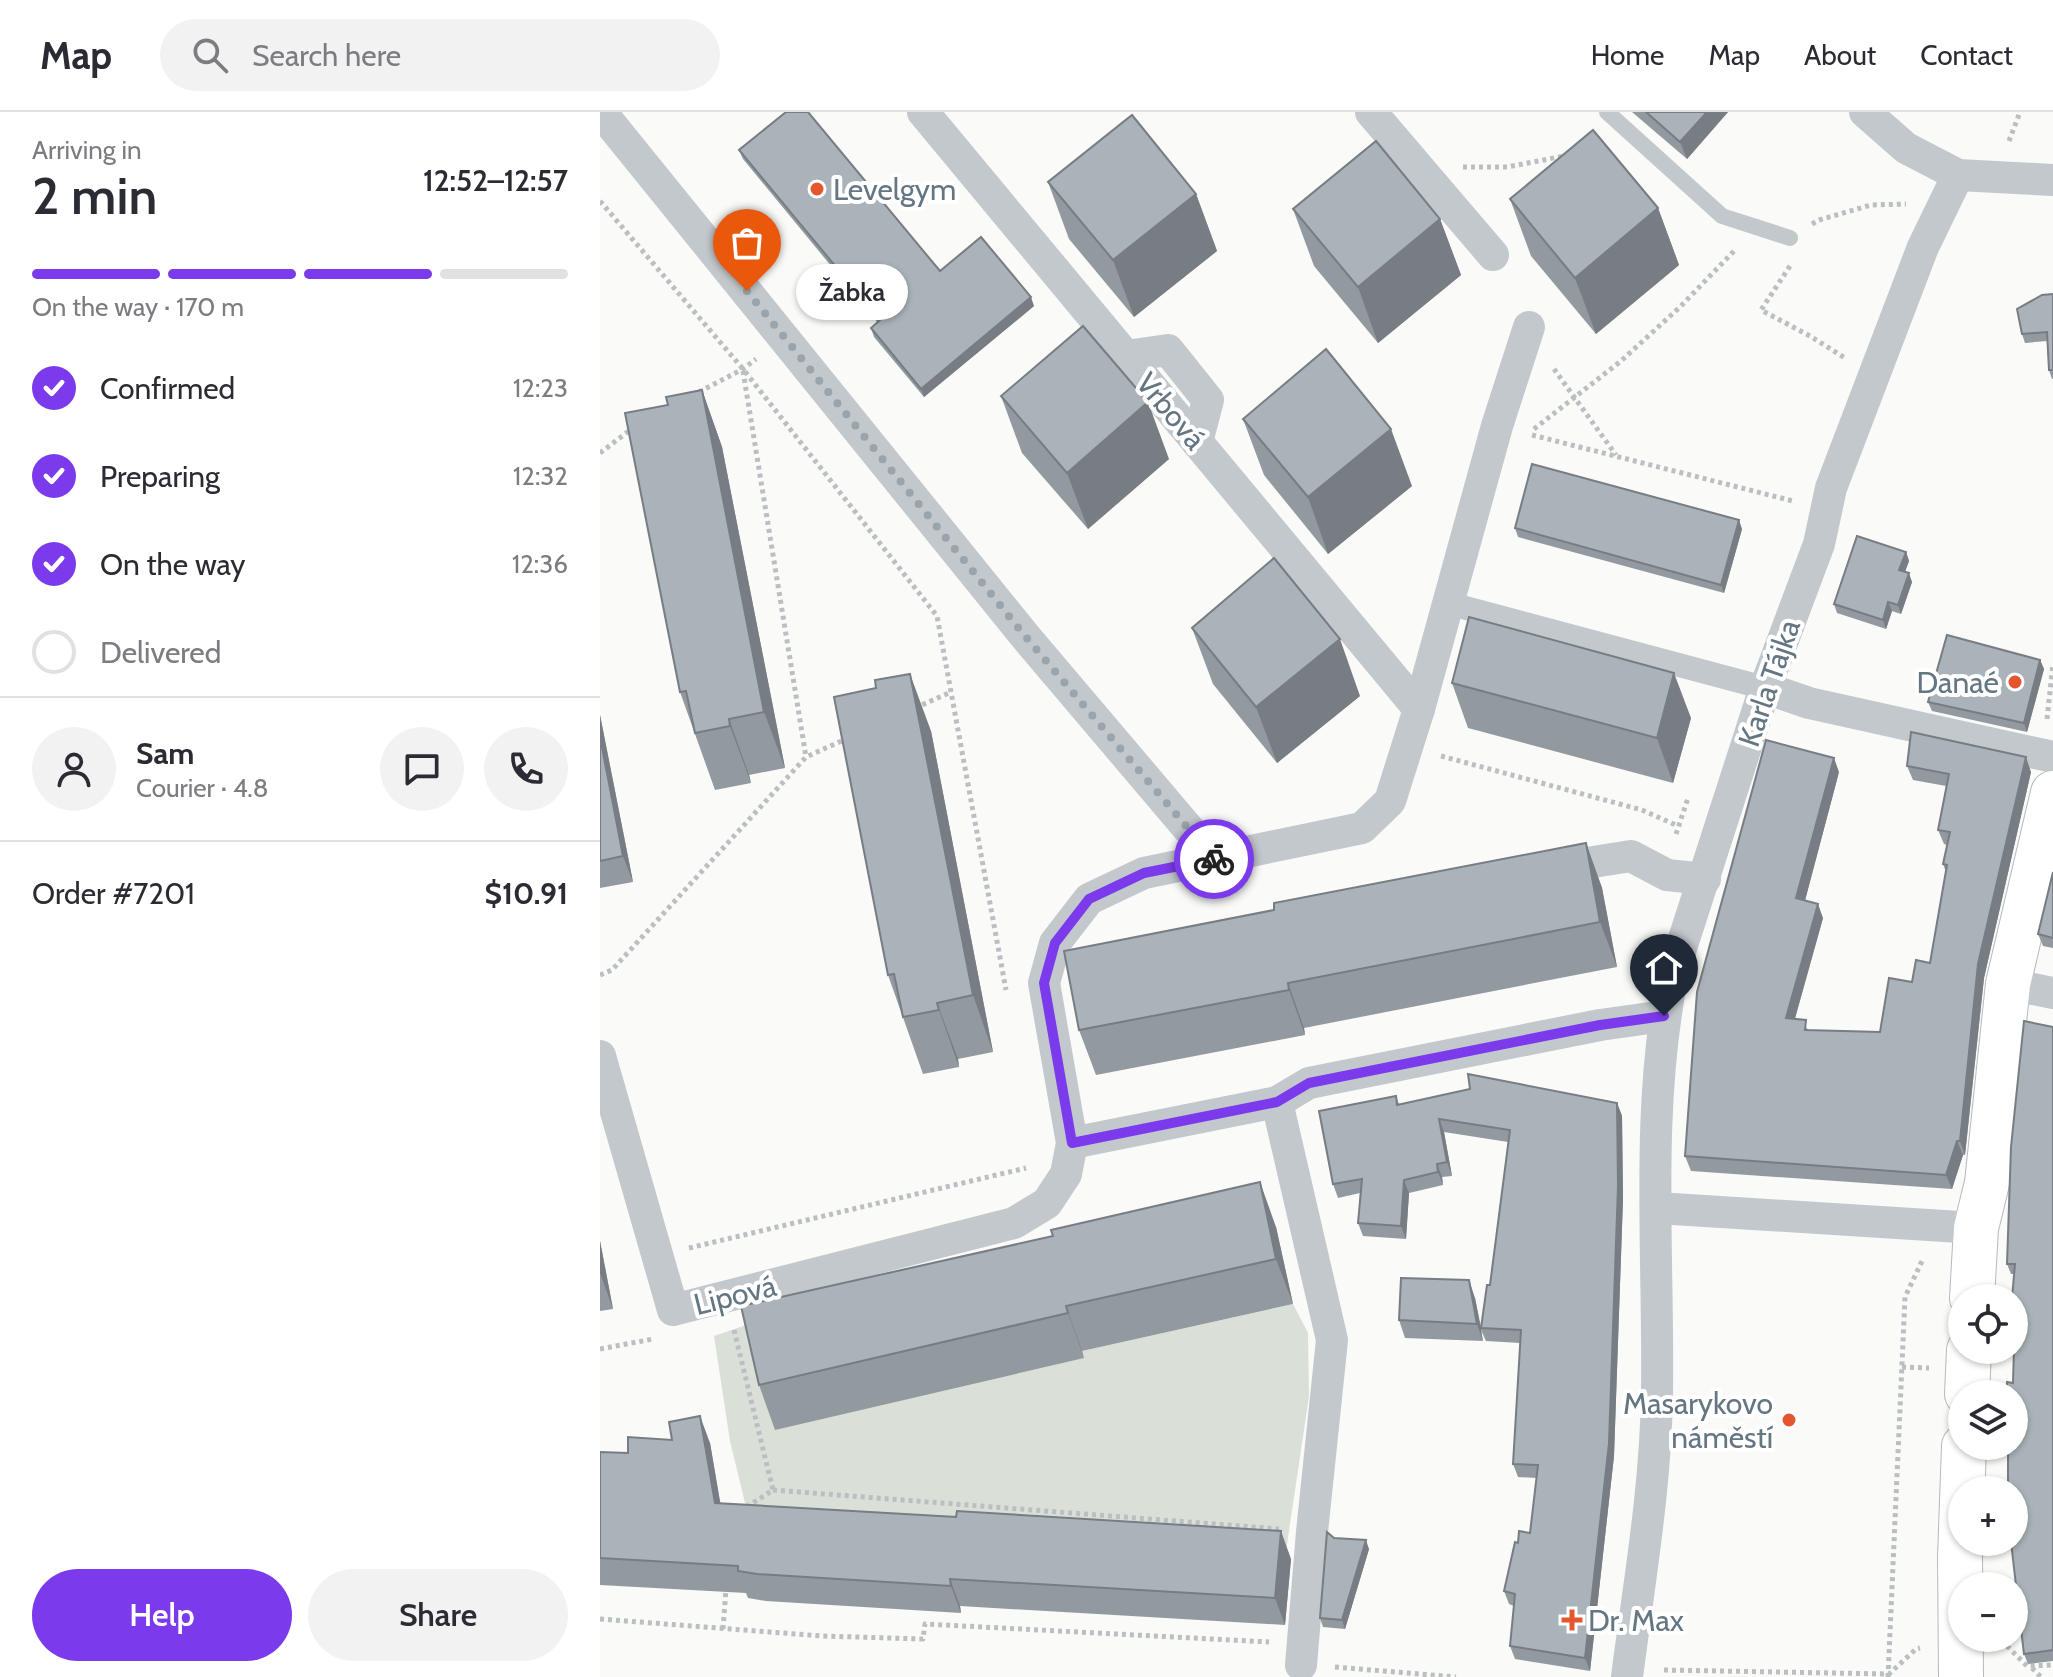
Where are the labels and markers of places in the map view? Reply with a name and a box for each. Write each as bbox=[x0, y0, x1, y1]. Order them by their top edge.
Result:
place label: Levelgym bbox=[833, 171, 956, 208]
marker: Levelgym bbox=[808, 180, 826, 198]
pin bbox=[713, 209, 781, 291]
callout: Žabka bbox=[795, 263, 907, 319]
place label: Danaé bbox=[1916, 664, 1999, 701]
marker: Danaé bbox=[2006, 673, 2024, 691]
pin bbox=[1630, 934, 1698, 1016]
place label: Masarykovo náměstí bbox=[1623, 1385, 1773, 1456]
marker: Masarykovo náměstí bbox=[1780, 1411, 1798, 1429]
place label: Dr. Max bbox=[1588, 1602, 1684, 1639]
marker: Dr. Max bbox=[1563, 1611, 1581, 1629]

